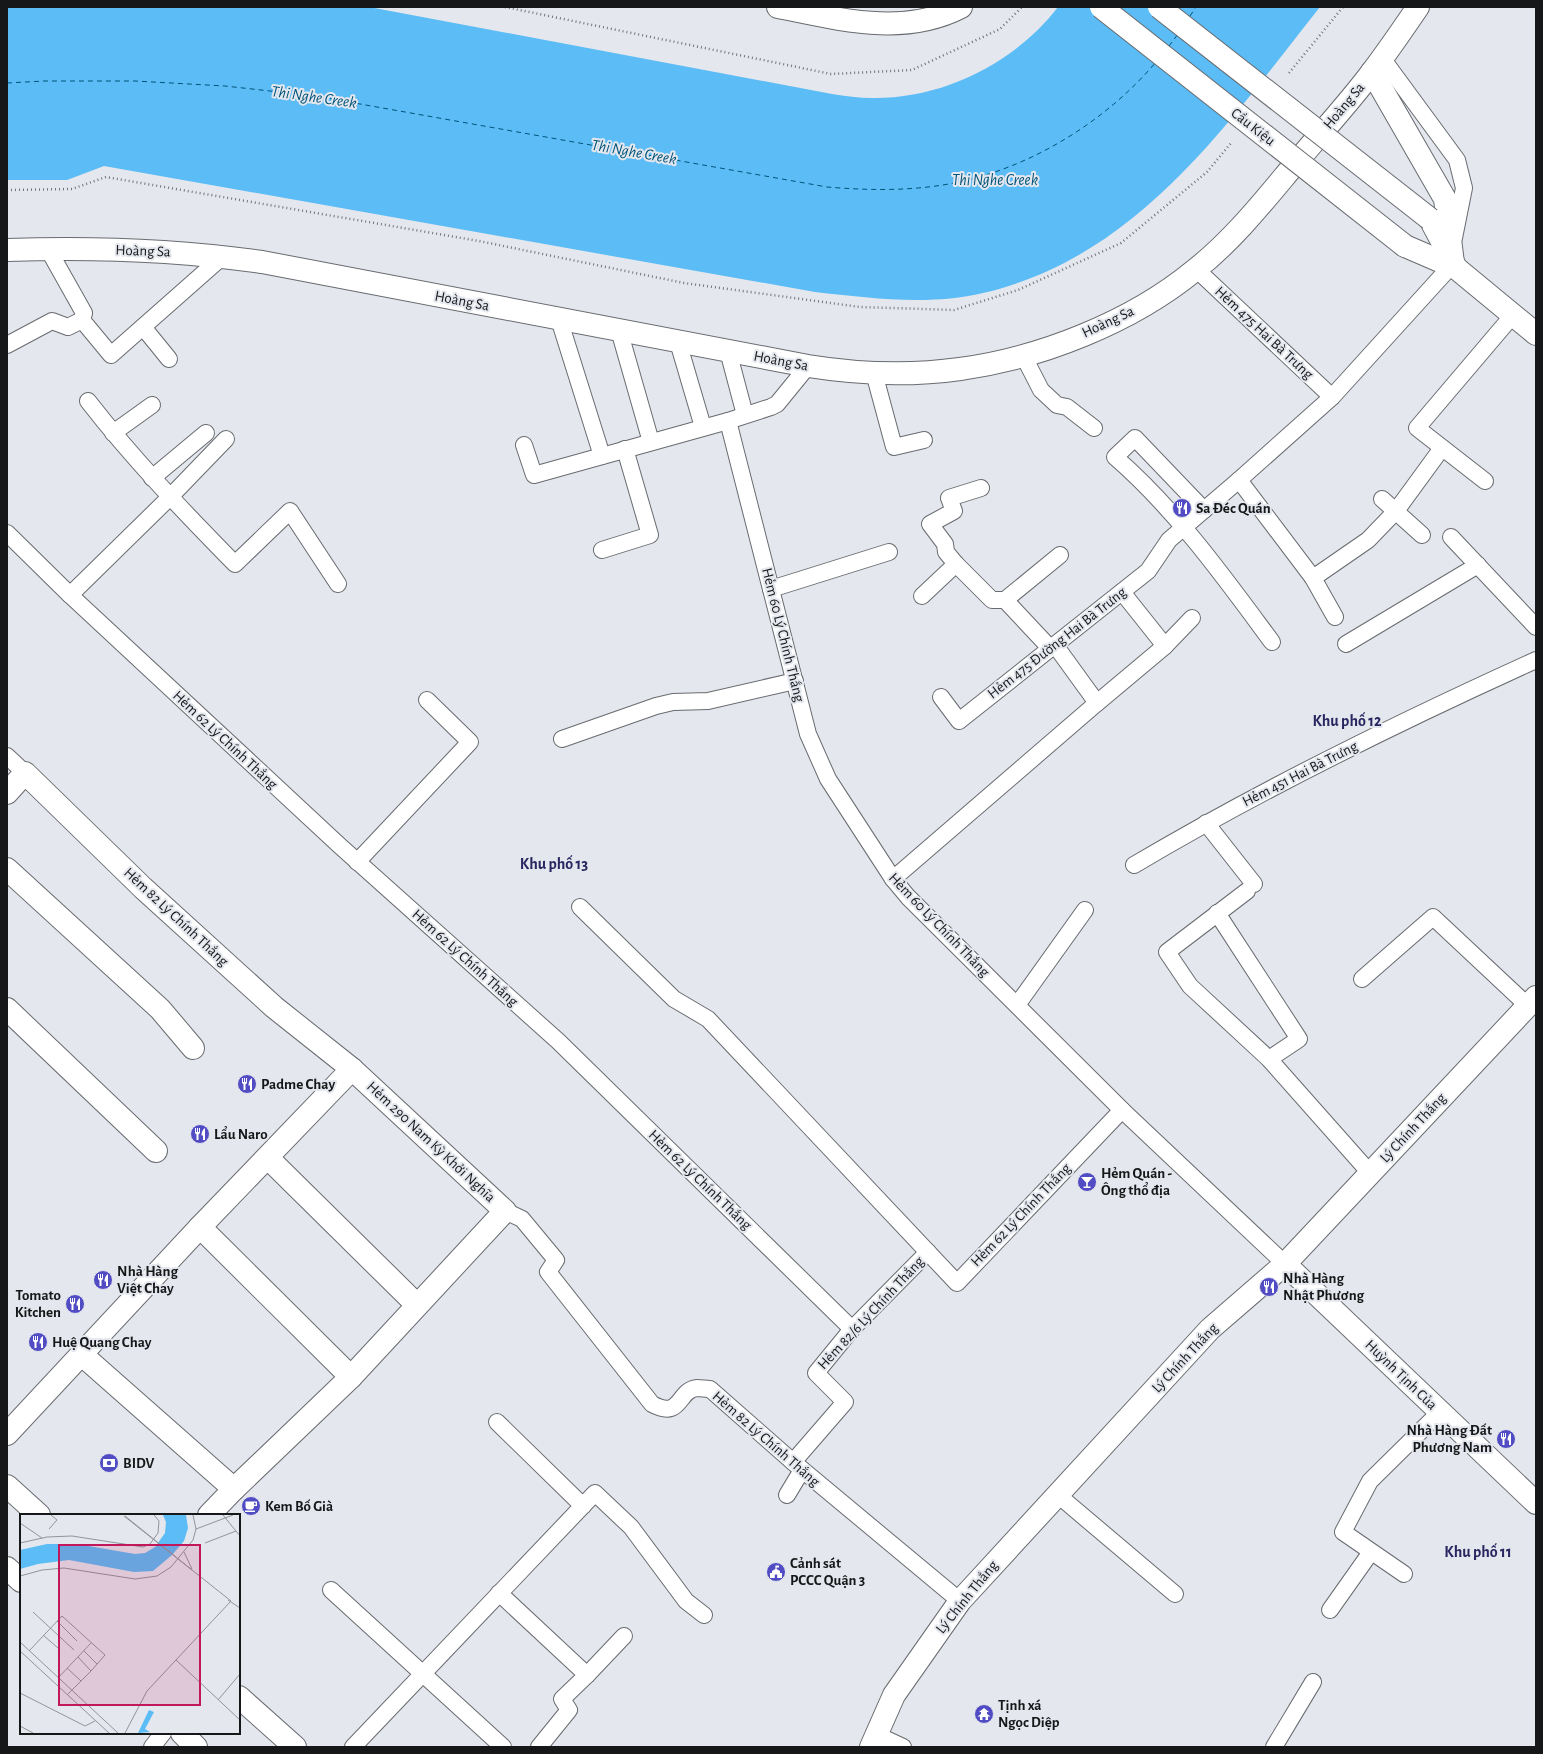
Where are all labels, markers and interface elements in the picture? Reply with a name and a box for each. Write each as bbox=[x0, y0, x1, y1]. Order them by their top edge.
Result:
street label: Hoàng Sa bbox=[1320, 80, 1368, 132]
water label: Thi Nghe Creek bbox=[270, 83, 358, 111]
street label: Cầu Kiệu bbox=[1228, 105, 1278, 149]
water label: Thi Nghe Creek bbox=[590, 137, 678, 167]
water label: Thi Nghe Creek bbox=[952, 172, 1038, 188]
street label: Hoàng Sa bbox=[115, 243, 171, 259]
street label: Hẻm 475 Hai Bà Trưng bbox=[1212, 284, 1316, 383]
street label: Hoàng Sa bbox=[433, 288, 491, 314]
street label: Hoàng Sa bbox=[1080, 303, 1136, 340]
street label: Hoàng Sa bbox=[752, 348, 810, 374]
restaurant icon: Sa Đéc Quán bbox=[1171, 497, 1193, 519]
place label: Sa Đéc Quán bbox=[1196, 501, 1271, 516]
street label: Hẻm 60 Lý Chính Thắng bbox=[759, 566, 807, 704]
street label: Hẻm 475 Đường Hai Bà Trưng bbox=[985, 584, 1130, 702]
street label: Hẻm 62 Lý Chính Thắng bbox=[170, 688, 281, 793]
district label: Khu phố 12 bbox=[1312, 712, 1382, 729]
street label: Hẻm 451 Hai Bà Trưng bbox=[1240, 738, 1361, 810]
district label: Khu phố 13 bbox=[520, 855, 588, 872]
street label: Hẻm 82 Lý Chính Thắng bbox=[121, 865, 232, 970]
street label: Hẻm 60 Lý Chính Thắng bbox=[886, 870, 993, 980]
street label: Hẻm 62 Lý Chính Thắng bbox=[409, 907, 521, 1010]
restaurant icon: Padme Chay bbox=[236, 1073, 258, 1095]
place label: Padme Chay bbox=[261, 1077, 335, 1092]
street label: Hẻm 290 Nam Kỳ Khởi Nghĩa bbox=[364, 1079, 498, 1205]
street label: Lý Chính Thắng bbox=[1377, 1090, 1449, 1166]
restaurant icon: Lẩu Naro bbox=[189, 1123, 211, 1145]
place label: Lẩu Naro bbox=[214, 1126, 268, 1142]
street label: Hẻm 62 Lý Chính Thắng bbox=[646, 1127, 755, 1233]
street label: Hẻm 62 Lý Chính Thắng bbox=[968, 1160, 1074, 1269]
place label: Hẻm Quán - Ông thổ địa bbox=[1101, 1166, 1172, 1198]
bar icon: Hẻm Quán - Ông thổ địa bbox=[1076, 1171, 1098, 1193]
street label: Hẻm 82/6 Lý Chính Thắng bbox=[815, 1253, 927, 1372]
place label: Nhà Hàng Việt Chay bbox=[117, 1264, 178, 1296]
restaurant icon: Nhà Hàng Việt Chay bbox=[92, 1269, 114, 1291]
place label: Nhà Hàng Nhật Phương bbox=[1283, 1271, 1365, 1303]
restaurant icon: Nhà Hàng Nhật Phương bbox=[1258, 1276, 1280, 1298]
place label: Tomato Kitchen bbox=[15, 1288, 61, 1320]
restaurant icon: Tomato Kitchen bbox=[64, 1293, 86, 1315]
street label: Lý Chính Thắng bbox=[1149, 1320, 1221, 1396]
restaurant icon: Huệ Quang Chay bbox=[27, 1331, 49, 1353]
place label: Huệ Quang Chay bbox=[52, 1335, 152, 1350]
street label: Huỳnh Tịnh Của bbox=[1362, 1337, 1440, 1413]
street label: Hẻm 82 Lý Chính Thắng bbox=[709, 1388, 823, 1490]
place label: Nhà Hàng Đất Phương Nam bbox=[1406, 1423, 1492, 1455]
restaurant icon: Nhà Hàng Đất Phương Nam bbox=[1495, 1428, 1517, 1450]
bank icon: BIDV bbox=[98, 1452, 120, 1474]
place label: BIDV bbox=[123, 1456, 155, 1471]
cafe icon: Kem Bố Già bbox=[240, 1495, 262, 1517]
place label: Kem Bố Già bbox=[265, 1499, 333, 1514]
inset map bbox=[20, 1514, 240, 1734]
district label: Khu phố 11 bbox=[1444, 1543, 1512, 1560]
place label: Cảnh sát PCCC Quận 3 bbox=[790, 1556, 865, 1588]
street label: Lý Chính Thắng bbox=[933, 1557, 1001, 1636]
public building icon: Cảnh sát PCCC Quận 3 bbox=[765, 1561, 787, 1583]
place label: Tịnh xá Ngọc Diệp bbox=[998, 1698, 1060, 1730]
temple icon: Tịnh xá Ngọc Diệp bbox=[973, 1703, 995, 1725]

